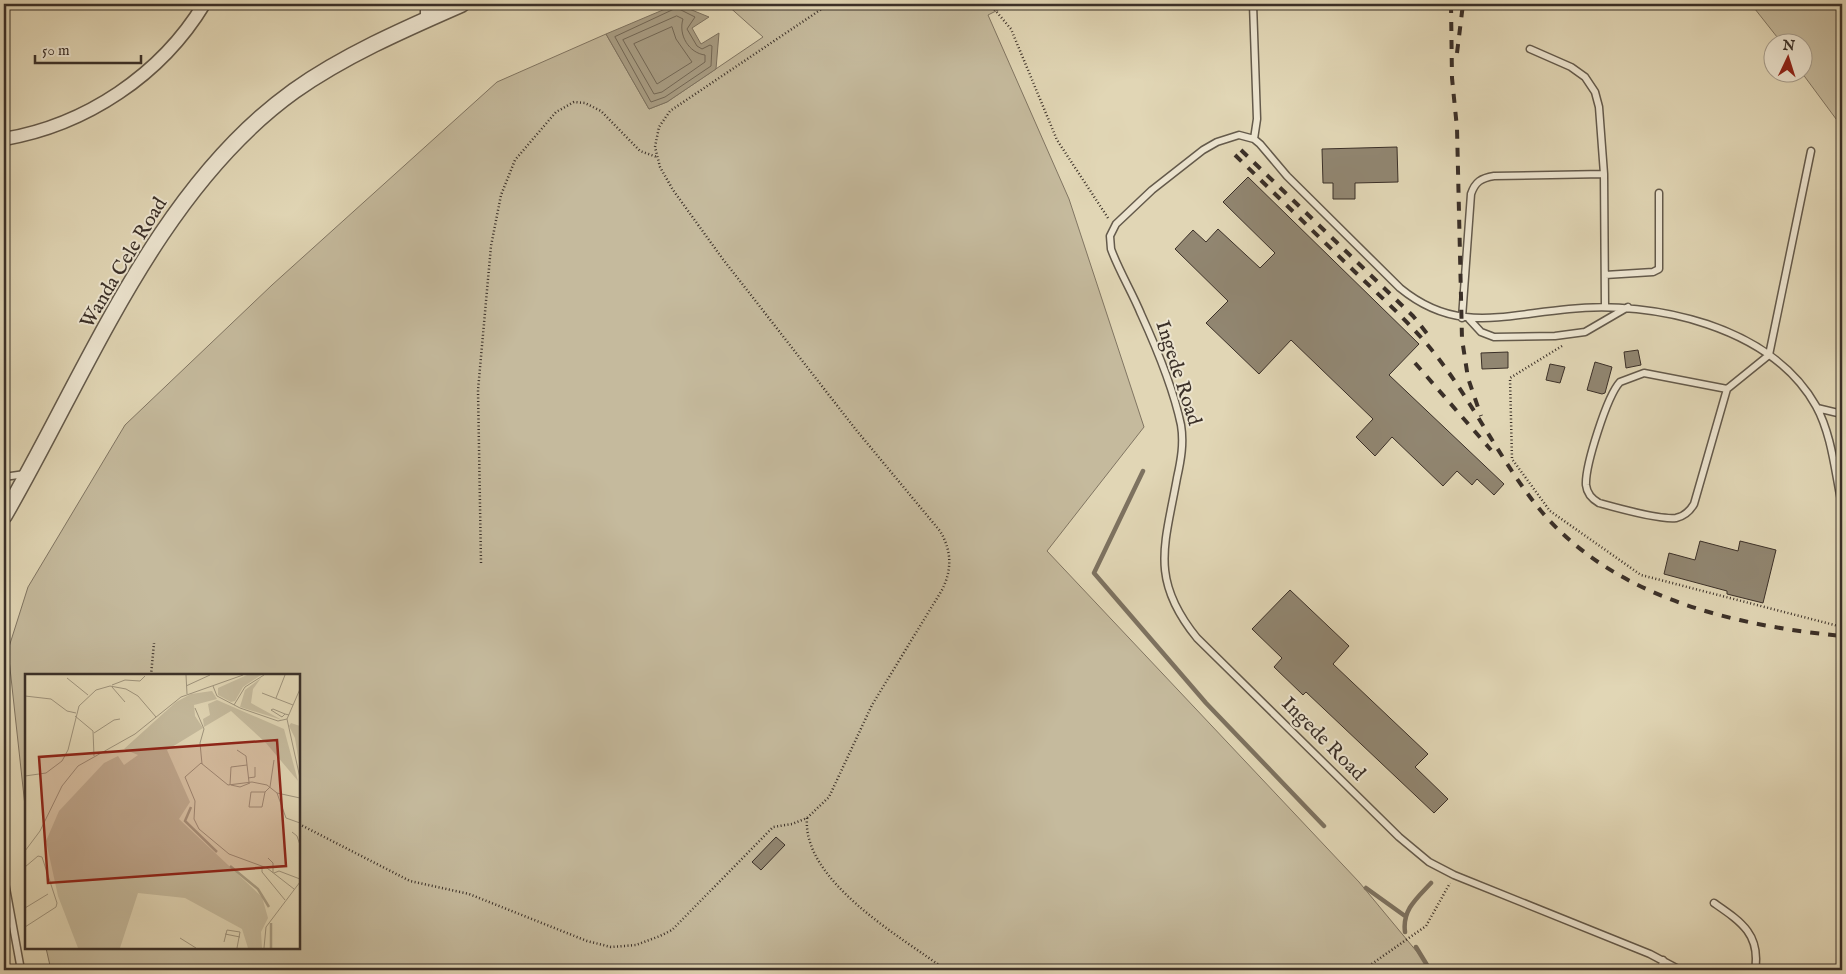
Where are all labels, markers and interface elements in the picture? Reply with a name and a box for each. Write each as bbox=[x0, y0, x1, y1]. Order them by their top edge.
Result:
scale bar bbox=[35, 32, 141, 64]
north arrow bbox=[1764, 32, 1814, 82]
text: N bbox=[1781, 37, 1796, 55]
text: 50 m bbox=[42, 41, 70, 60]
street label: Wanda Cele Road bbox=[75, 193, 173, 333]
street label: Ingede Road bbox=[1149, 317, 1207, 429]
inset map bbox=[25, 674, 300, 949]
street label: Ingede Road bbox=[1276, 692, 1371, 787]

